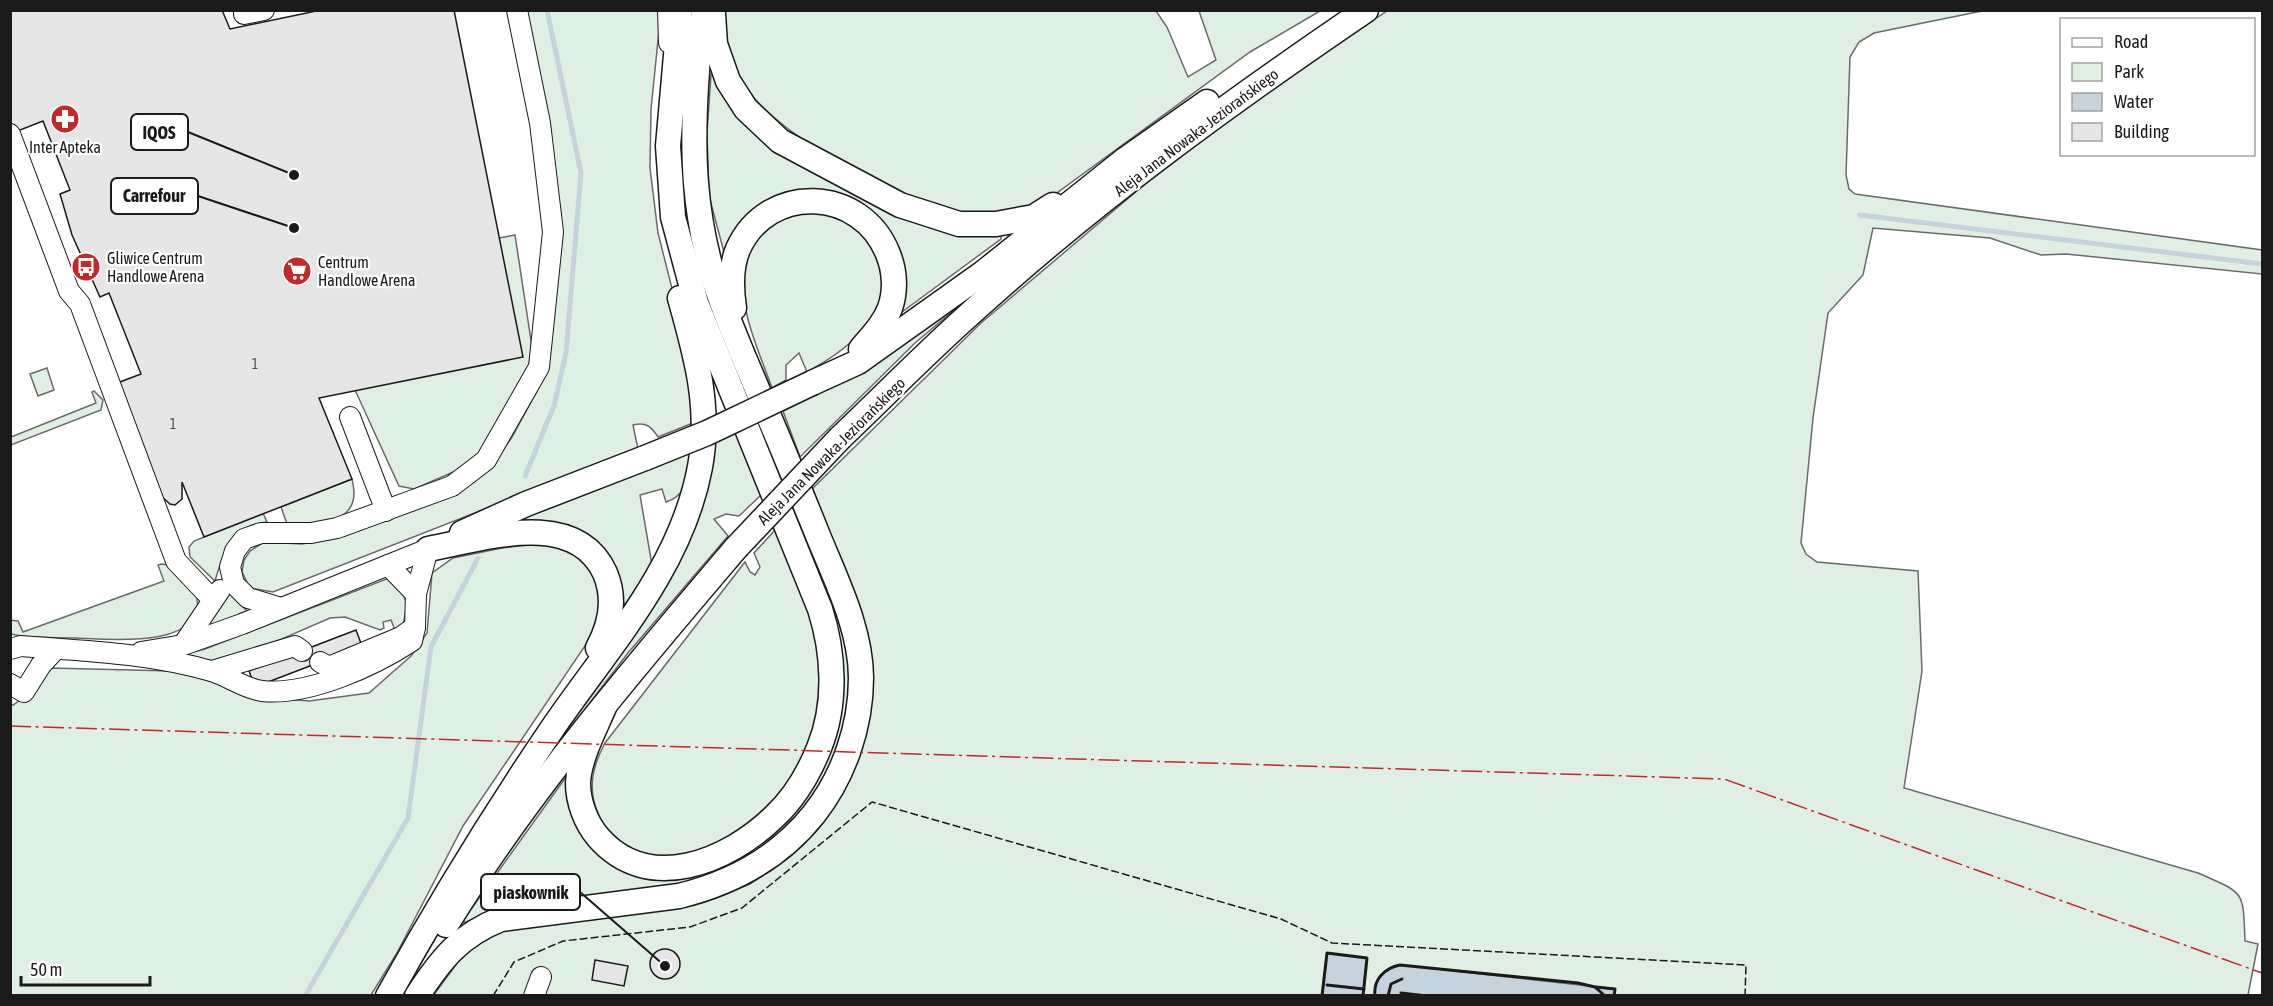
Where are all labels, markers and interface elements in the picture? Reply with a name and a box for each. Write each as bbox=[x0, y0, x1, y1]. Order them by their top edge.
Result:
legend bbox=[2060, 18, 2255, 156]
text: Road bbox=[2114, 31, 2148, 52]
text: Park bbox=[2114, 61, 2144, 82]
street label: Aleja Jana Nowaka-Jeziorańskiego bbox=[1110, 64, 1282, 200]
text: Water bbox=[2114, 91, 2154, 112]
pharmacy icon: Inter Apteka bbox=[49, 103, 81, 135]
callout: IQOS bbox=[131, 114, 188, 150]
text: Building bbox=[2114, 121, 2169, 142]
text: IQOS bbox=[142, 122, 176, 143]
place label: Inter Apteka bbox=[29, 138, 101, 157]
callout: Carrefour bbox=[111, 178, 198, 214]
text: Carrefour bbox=[123, 185, 186, 206]
place label: Gliwice Centrum Handlowe Arena bbox=[107, 249, 204, 285]
bus stop icon: Gliwice Centrum Handlowe Arena bbox=[70, 251, 102, 283]
place label: Centrum Handlowe Arena bbox=[318, 253, 415, 289]
supermarket icon: Centrum Handlowe Arena bbox=[281, 255, 313, 287]
house number: 1 bbox=[252, 356, 258, 372]
street label: Aleja Jana Nowaka-Jeziorańskiego bbox=[754, 374, 909, 529]
house number: 1 bbox=[170, 416, 176, 432]
callout: piaskownik bbox=[481, 874, 580, 910]
text: piaskownik bbox=[494, 882, 569, 903]
scale bar bbox=[21, 949, 150, 987]
text: 50 m bbox=[30, 959, 62, 980]

